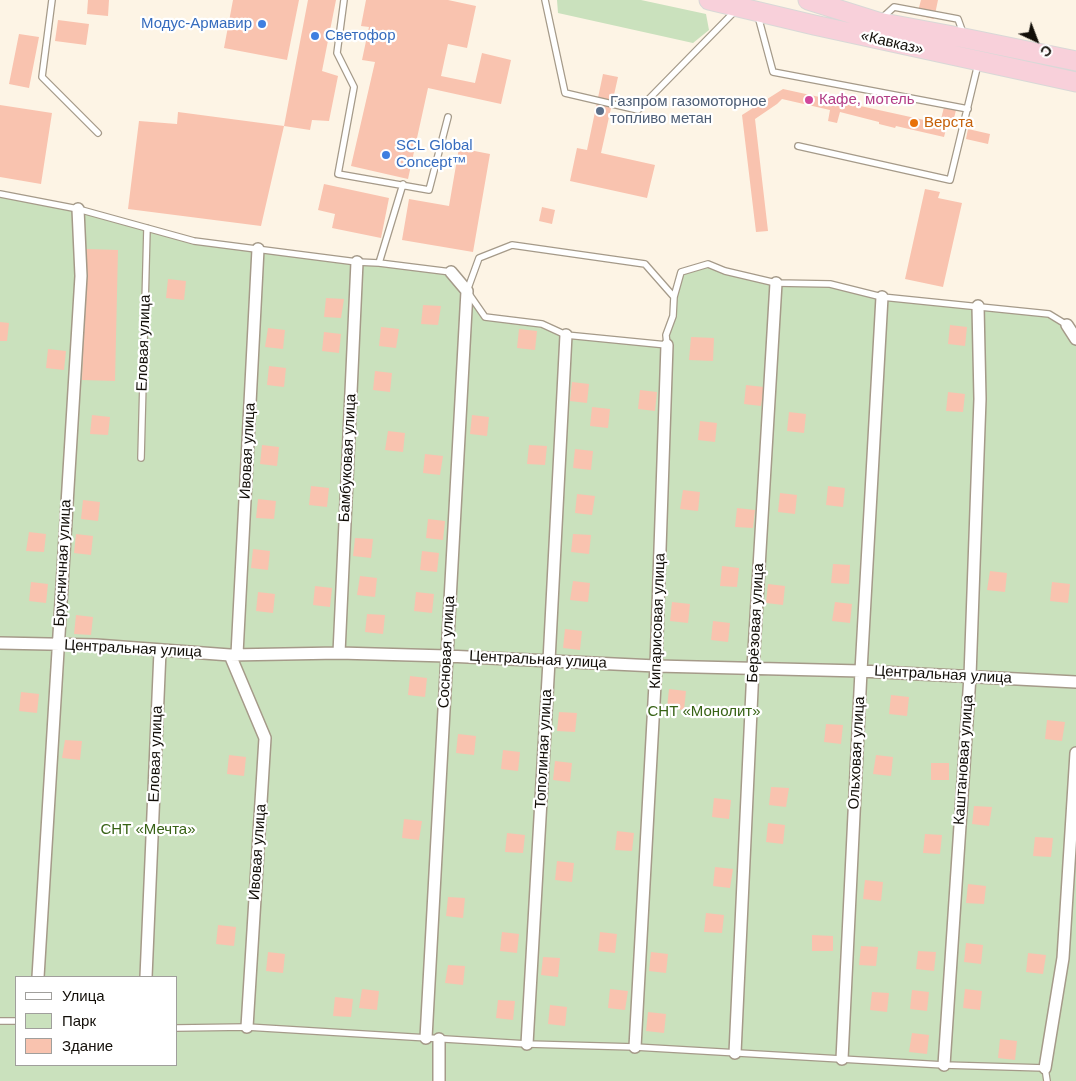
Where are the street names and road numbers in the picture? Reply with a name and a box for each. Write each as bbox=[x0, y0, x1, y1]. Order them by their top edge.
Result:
street label: «Кавказ» bbox=[859, 27, 925, 59]
street label: Еловая улица bbox=[133, 294, 155, 392]
street label: Бамбуковая улица bbox=[336, 393, 360, 523]
street label: Ивовая улица bbox=[236, 402, 260, 500]
street label: Брусничная улица bbox=[51, 499, 75, 627]
street label: Кипарисовая улица bbox=[647, 553, 669, 689]
street label: Берёзовая улица bbox=[744, 563, 768, 683]
street label: Сосновая улица bbox=[435, 595, 459, 709]
street label: Центральная улица bbox=[64, 636, 202, 662]
street label: Центральная улица bbox=[469, 647, 607, 673]
street label: Центральная улица bbox=[874, 662, 1012, 688]
street label: Тополиная улица bbox=[532, 689, 556, 809]
street label: Каштановая улица bbox=[950, 694, 978, 826]
street label: Ольховая улица bbox=[845, 696, 869, 810]
street label: Еловая улица bbox=[145, 705, 167, 803]
street label: Ивовая улица bbox=[246, 803, 270, 901]

